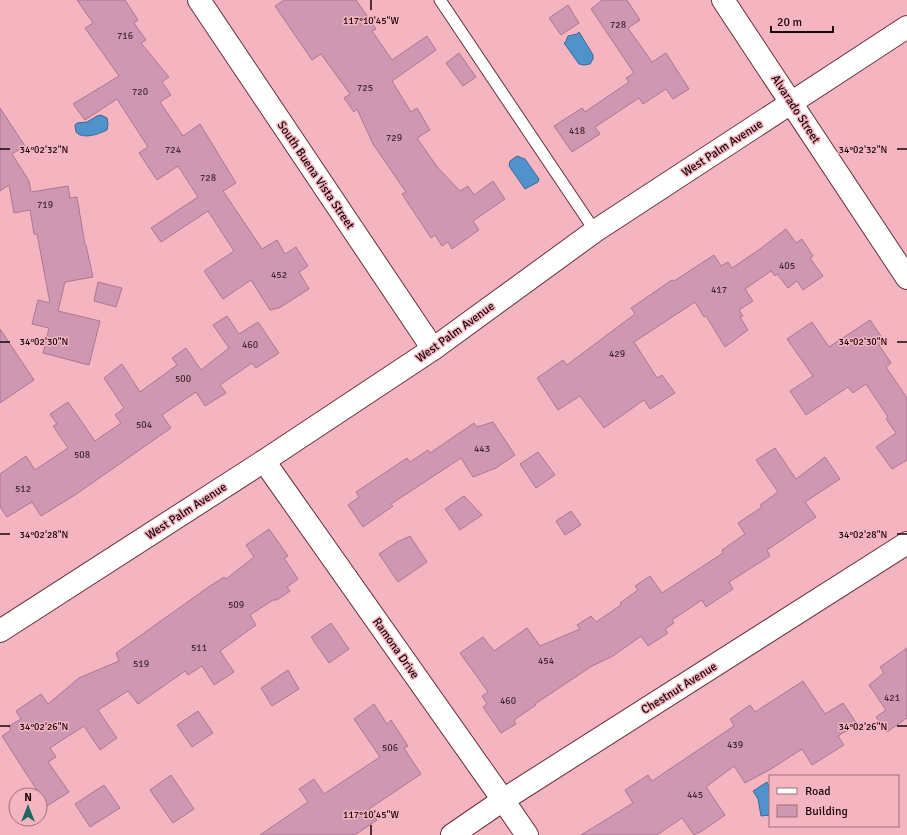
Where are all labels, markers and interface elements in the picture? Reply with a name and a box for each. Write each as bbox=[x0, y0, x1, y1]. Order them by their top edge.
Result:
scale bar bbox=[771, 8, 833, 34]
text: 117°10'45"W bbox=[343, 15, 399, 27]
text: 20 m bbox=[777, 15, 802, 30]
house number: 728 bbox=[610, 19, 626, 31]
house number: 716 bbox=[117, 30, 133, 42]
street label: Alvarado Street bbox=[768, 72, 823, 146]
house number: 725 bbox=[357, 82, 373, 94]
house number: 720 bbox=[132, 86, 148, 98]
street label: West Palm Avenue bbox=[679, 117, 766, 180]
street label: South Buena Vista Street bbox=[274, 118, 357, 232]
house number: 418 bbox=[569, 125, 585, 137]
house number: 729 bbox=[386, 132, 402, 144]
text: 34°02'32"N bbox=[20, 144, 68, 156]
house number: 724 bbox=[165, 144, 182, 156]
text: 34°02'32"N bbox=[839, 144, 887, 156]
house number: 728 bbox=[200, 172, 216, 184]
house number: 719 bbox=[37, 199, 53, 211]
house number: 405 bbox=[779, 260, 795, 272]
house number: 452 bbox=[271, 269, 287, 281]
house number: 417 bbox=[711, 284, 727, 296]
street label: West Palm Avenue bbox=[413, 299, 498, 366]
text: 34°02'30"N bbox=[20, 336, 68, 348]
text: 34°02'30"N bbox=[839, 336, 887, 348]
house number: 460 bbox=[242, 339, 258, 351]
house number: 429 bbox=[609, 348, 625, 360]
house number: 500 bbox=[175, 373, 191, 385]
house number: 504 bbox=[136, 419, 153, 431]
house number: 443 bbox=[474, 443, 490, 455]
house number: 508 bbox=[74, 449, 90, 461]
street label: West Palm Avenue bbox=[143, 480, 230, 543]
house number: 512 bbox=[15, 483, 31, 495]
text: 34°02'28"N bbox=[20, 529, 68, 541]
text: 34°02'28"N bbox=[839, 529, 887, 541]
house number: 509 bbox=[228, 599, 244, 611]
street label: Ramona Drive bbox=[369, 615, 422, 682]
house number: 511 bbox=[191, 642, 207, 654]
house number: 454 bbox=[538, 655, 555, 667]
house number: 519 bbox=[133, 658, 149, 670]
street label: Chestnut Avenue bbox=[639, 659, 720, 718]
house number: 421 bbox=[884, 692, 900, 704]
house number: 460 bbox=[500, 695, 516, 707]
text: 34°02'26"N bbox=[20, 721, 68, 733]
text: 34°02'26"N bbox=[839, 721, 887, 733]
house number: 439 bbox=[727, 739, 743, 751]
house number: 506 bbox=[382, 742, 398, 754]
legend bbox=[769, 775, 899, 827]
text: Road bbox=[805, 784, 831, 799]
north arrow bbox=[8, 787, 48, 827]
house number: 445 bbox=[687, 789, 703, 801]
text: N bbox=[24, 791, 32, 804]
text: Building bbox=[805, 804, 848, 819]
text: 117°10'45"W bbox=[343, 809, 399, 821]

